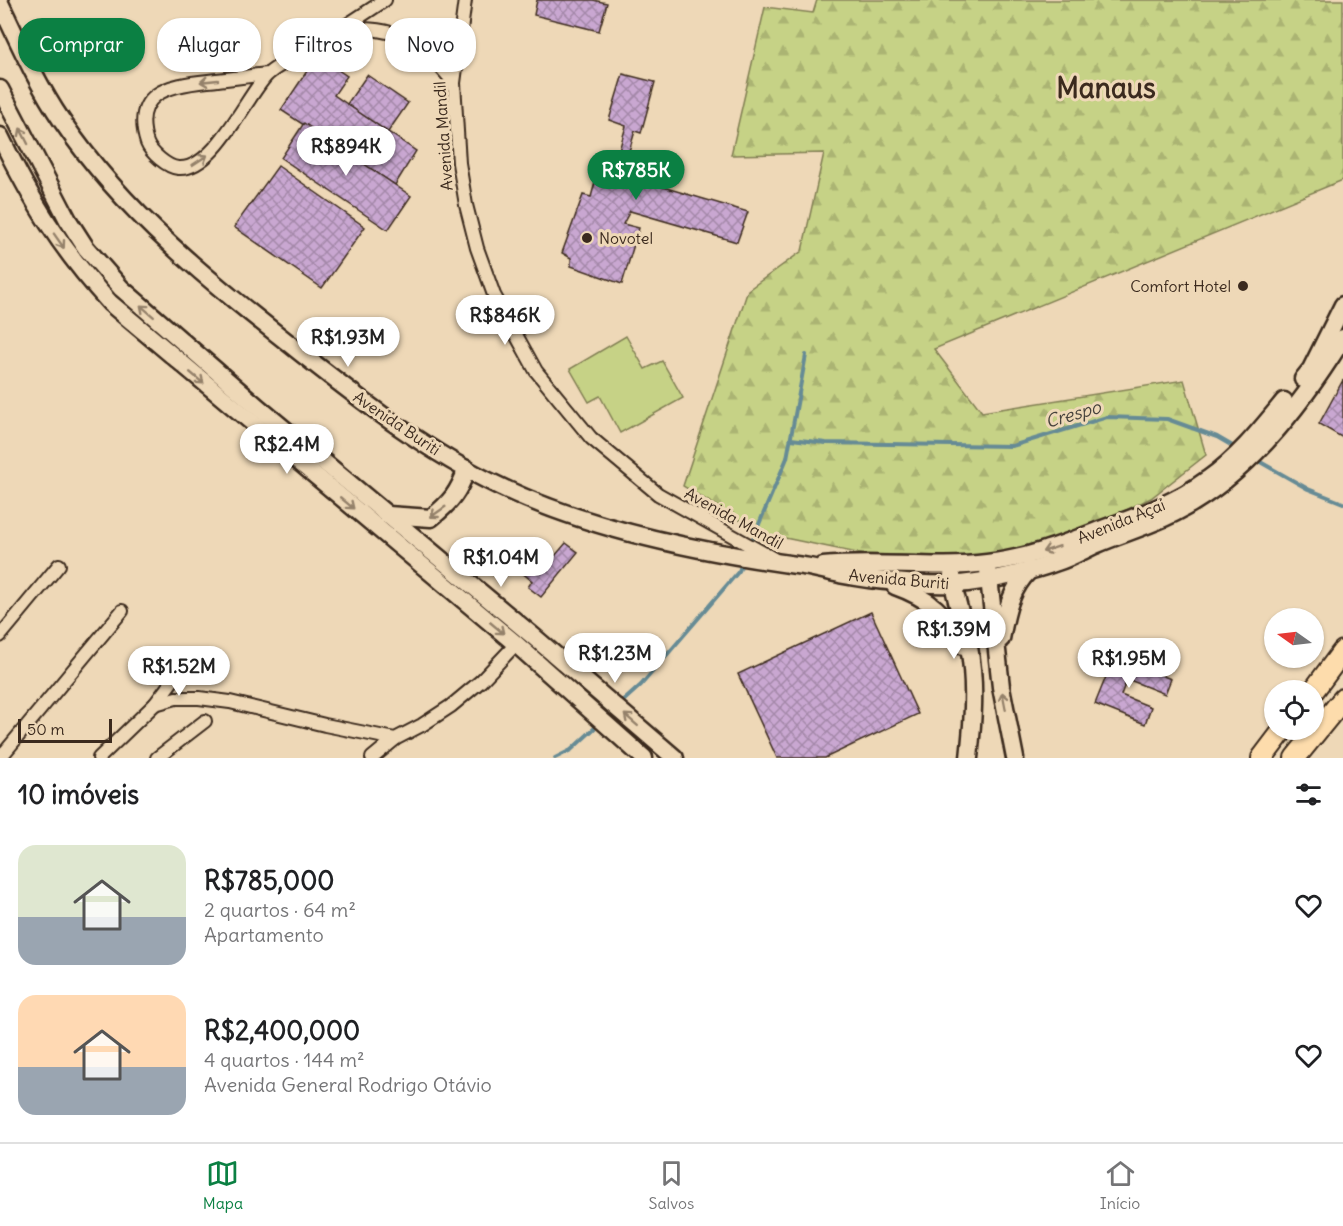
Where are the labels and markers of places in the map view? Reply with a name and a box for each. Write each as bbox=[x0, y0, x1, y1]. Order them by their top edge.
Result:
pin: R$894K bbox=[297, 126, 395, 177]
pin: R$785K bbox=[587, 150, 685, 201]
place label: Novotel bbox=[599, 228, 653, 248]
marker: Novotel bbox=[580, 231, 594, 245]
place label: Comfort Hotel bbox=[1130, 276, 1231, 296]
marker: Comfort Hotel bbox=[1236, 279, 1250, 293]
pin: R$846K bbox=[456, 295, 554, 346]
pin: R$1.93M bbox=[293, 317, 403, 368]
pin: R$2.4M bbox=[238, 424, 336, 475]
pin: R$1.04M bbox=[446, 537, 556, 588]
pin: R$1.39M bbox=[899, 609, 1009, 660]
pin: R$1.23M bbox=[560, 633, 670, 684]
pin: R$1.95M bbox=[1074, 638, 1184, 689]
pin: R$1.52M bbox=[124, 646, 234, 697]

